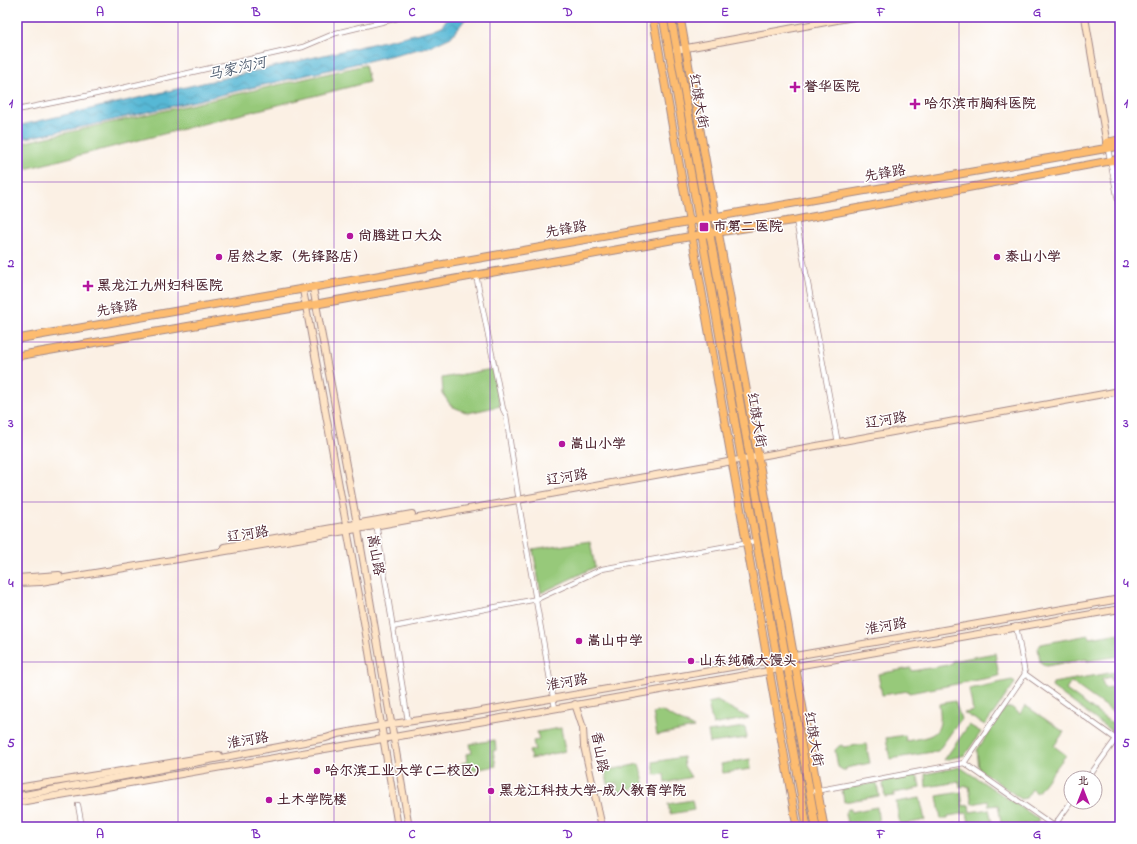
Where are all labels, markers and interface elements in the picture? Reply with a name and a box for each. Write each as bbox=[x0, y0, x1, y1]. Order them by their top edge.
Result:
text: A bbox=[96, 3, 104, 22]
text: B bbox=[251, 3, 261, 22]
text: C bbox=[408, 3, 416, 22]
text: D bbox=[562, 3, 573, 22]
text: E bbox=[721, 3, 729, 22]
text: F bbox=[876, 3, 886, 22]
text: G bbox=[1033, 3, 1041, 22]
water label: 马家沟河 bbox=[205, 51, 272, 86]
street label: 红旗大街 bbox=[683, 72, 713, 130]
place label: 誉华医院 bbox=[804, 77, 860, 98]
marker: 誉华医院 bbox=[789, 81, 801, 93]
text: 1 bbox=[9, 94, 14, 113]
place label: 哈尔滨市胸科医院 bbox=[924, 94, 1036, 115]
text: 1 bbox=[1124, 94, 1129, 113]
marker: 哈尔滨市胸科医院 bbox=[909, 98, 921, 110]
street label: 先锋路 bbox=[862, 160, 908, 188]
street label: 先锋路 bbox=[543, 216, 589, 244]
place label: 市第二医院 bbox=[713, 217, 783, 238]
marker: 市第二医院 bbox=[698, 221, 710, 233]
place label: 尚腾进口大众 bbox=[358, 226, 442, 247]
marker: 尚腾进口大众 bbox=[345, 231, 355, 241]
place label: 居然之家（先锋路店） bbox=[227, 247, 367, 268]
place label: 泰山小学 bbox=[1005, 247, 1061, 268]
marker: 居然之家（先锋路店） bbox=[214, 252, 224, 262]
marker: 泰山小学 bbox=[992, 252, 1002, 262]
text: 2 bbox=[7, 254, 15, 273]
text: 2 bbox=[1122, 254, 1130, 273]
place label: 黑龙江九州妇科医院 bbox=[97, 276, 223, 297]
marker: 黑龙江九州妇科医院 bbox=[82, 280, 94, 292]
street label: 先锋路 bbox=[94, 295, 140, 323]
street label: 红旗大街 bbox=[741, 391, 771, 449]
street label: 辽河路 bbox=[863, 407, 909, 435]
text: 3 bbox=[7, 414, 14, 433]
text: 3 bbox=[1122, 414, 1129, 433]
place label: 嵩山小学 bbox=[570, 434, 626, 455]
marker: 嵩山小学 bbox=[557, 439, 567, 449]
street label: 辽河路 bbox=[544, 464, 590, 492]
street label: 辽河路 bbox=[226, 521, 270, 549]
street label: 嵩山路 bbox=[361, 532, 389, 578]
text: 4 bbox=[7, 574, 14, 593]
text: 4 bbox=[1122, 574, 1129, 593]
street label: 淮河路 bbox=[863, 613, 909, 641]
place label: 嵩山中学 bbox=[587, 631, 643, 652]
marker: 嵩山中学 bbox=[574, 636, 584, 646]
place label: 山东纯碱大馒头 bbox=[699, 651, 797, 672]
marker: 山东纯碱大馒头 bbox=[686, 656, 696, 666]
street label: 淮河路 bbox=[544, 669, 590, 697]
street label: 红旗大街 bbox=[798, 710, 828, 768]
street label: 淮河路 bbox=[225, 727, 271, 755]
street label: 香山路 bbox=[585, 729, 613, 775]
text: 5 bbox=[7, 734, 15, 753]
text: 5 bbox=[1122, 734, 1130, 753]
place label: 哈尔滨工业大学 (二校区) bbox=[325, 761, 479, 782]
marker: 哈尔滨工业大学 (二校区) bbox=[312, 766, 322, 776]
north arrow bbox=[1063, 770, 1103, 810]
text: 北 bbox=[1078, 773, 1089, 789]
place label: 黑龙江科技大学-成人教育学院 bbox=[499, 781, 686, 802]
marker: 黑龙江科技大学-成人教育学院 bbox=[486, 786, 496, 796]
place label: 土木学院楼 bbox=[277, 790, 347, 811]
marker: 土木学院楼 bbox=[264, 795, 274, 805]
text: A bbox=[96, 825, 104, 844]
text: B bbox=[251, 825, 261, 844]
text: C bbox=[408, 825, 416, 844]
text: D bbox=[562, 825, 573, 844]
text: E bbox=[721, 825, 729, 844]
text: F bbox=[876, 825, 886, 844]
text: G bbox=[1033, 825, 1041, 844]

